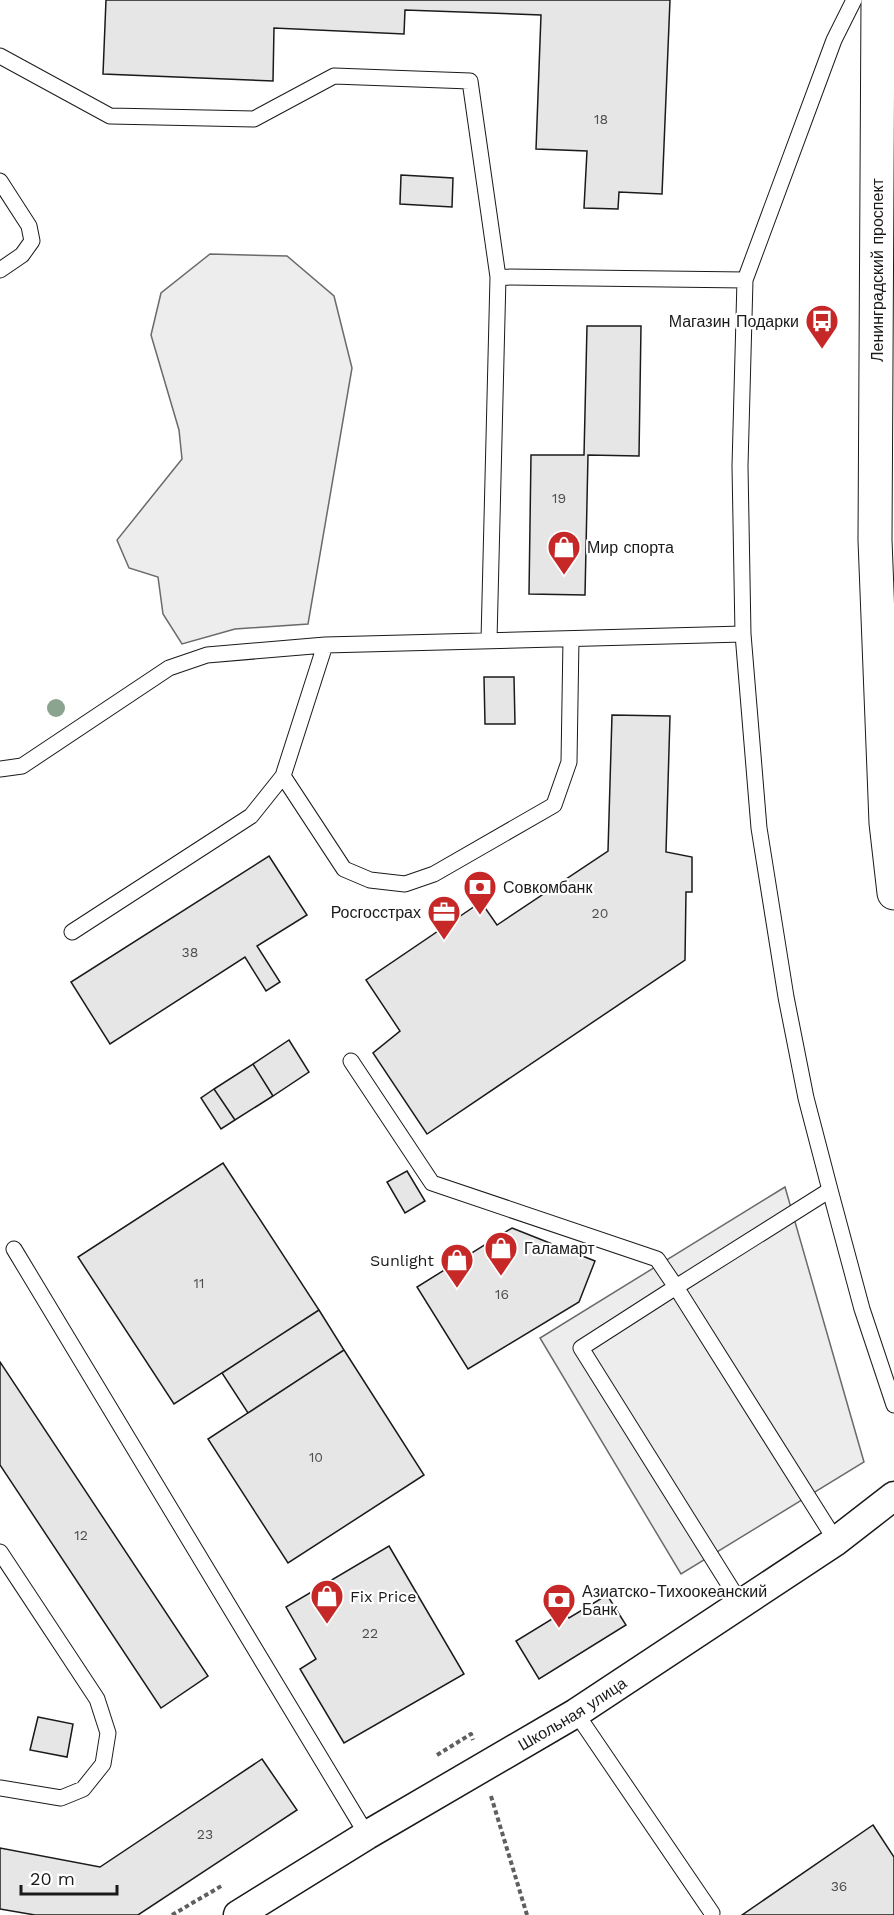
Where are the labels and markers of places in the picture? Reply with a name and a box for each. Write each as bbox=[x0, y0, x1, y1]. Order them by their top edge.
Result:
bus stop icon: Магазин Подарки bbox=[804, 303, 840, 350]
place label: Магазин Подарки bbox=[669, 312, 799, 331]
shop icon: Мир спорта bbox=[546, 529, 582, 576]
place label: Мир спорта bbox=[587, 538, 674, 557]
bank icon: Совкомбанк bbox=[462, 869, 498, 916]
place label: Совкомбанк bbox=[503, 878, 593, 897]
office icon: Росгосстрах bbox=[426, 894, 462, 941]
place label: Росгосстрах bbox=[331, 903, 421, 922]
shop icon: Галамарт bbox=[483, 1230, 519, 1277]
place label: Галамарт bbox=[524, 1239, 595, 1258]
shop icon: Sunlight bbox=[439, 1242, 475, 1289]
place label: Sunlight bbox=[370, 1251, 434, 1270]
shop icon: Fix Price bbox=[309, 1578, 345, 1625]
bank icon: Азиатско-Тихоокеанский Банк bbox=[541, 1582, 577, 1629]
place label: Азиатско-Тихоокеанский Банк bbox=[582, 1582, 767, 1619]
place label: Fix Price bbox=[350, 1587, 416, 1606]

